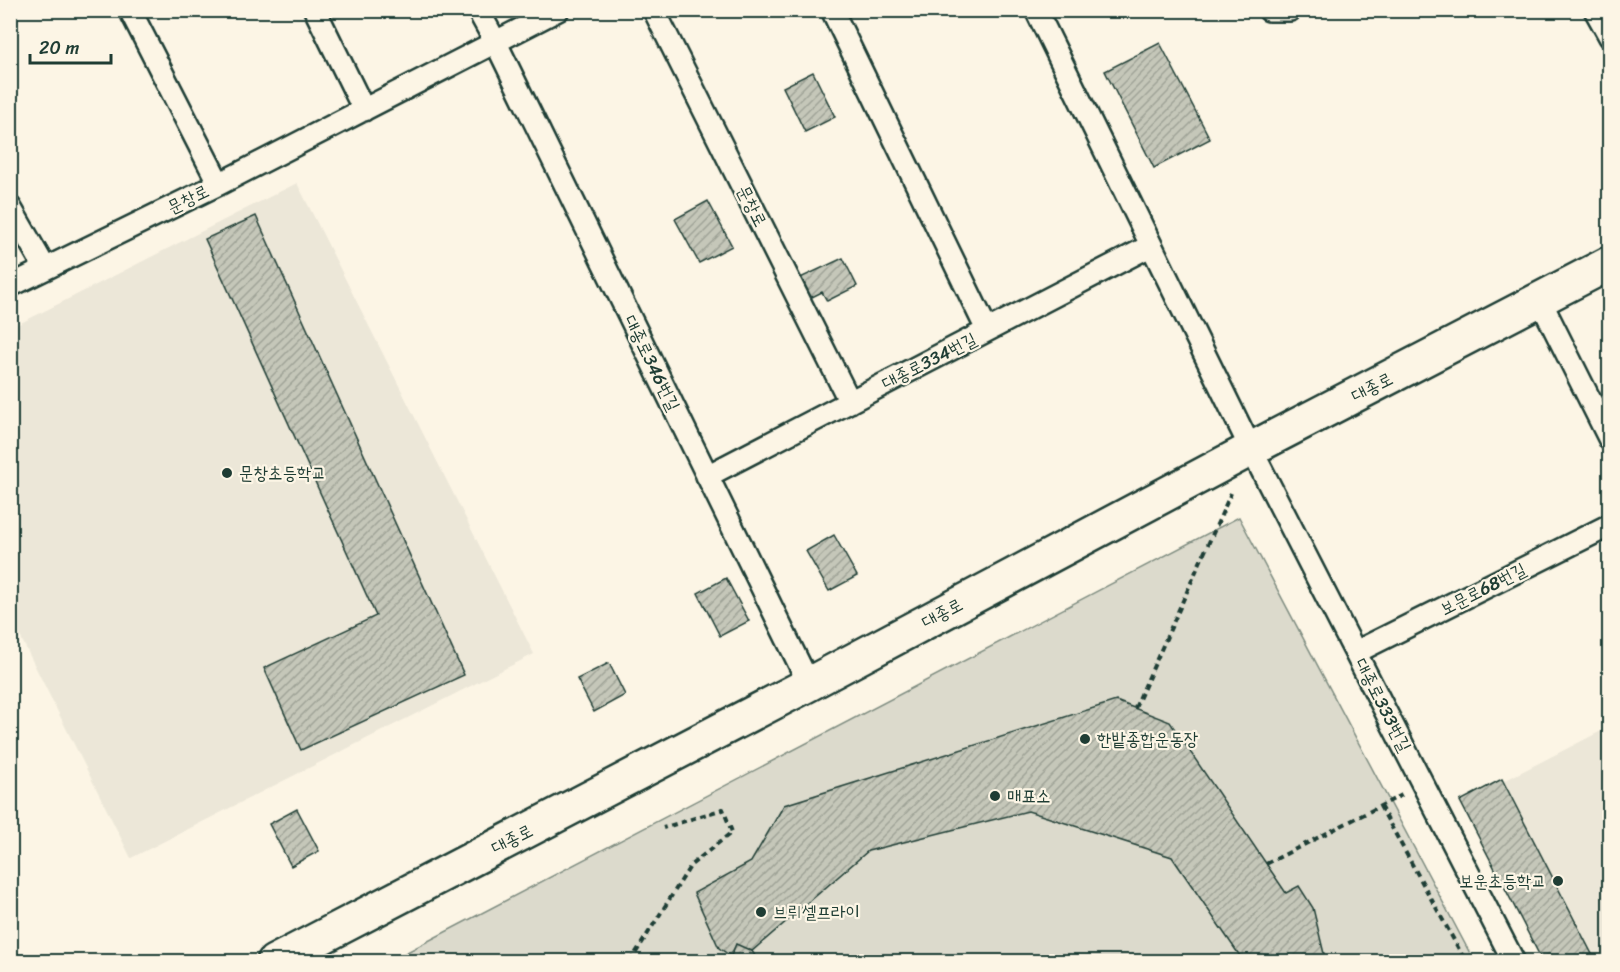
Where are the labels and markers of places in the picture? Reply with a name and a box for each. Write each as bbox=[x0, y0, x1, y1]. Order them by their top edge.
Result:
place label: 문창초등학교 bbox=[239, 457, 326, 489]
marker: 문창초등학교 bbox=[220, 466, 234, 480]
place label: 한밭종합운동장 bbox=[1097, 723, 1198, 755]
marker: 한밭종합운동장 bbox=[1078, 732, 1092, 746]
place label: 매표소 bbox=[1007, 780, 1050, 812]
marker: 매표소 bbox=[988, 789, 1002, 803]
place label: 보운초등학교 bbox=[1459, 865, 1546, 897]
marker: 보운초등학교 bbox=[1551, 874, 1565, 888]
place label: 브뤼셀프라이 bbox=[773, 896, 860, 928]
marker: 브뤼셀프라이 bbox=[754, 905, 768, 919]

